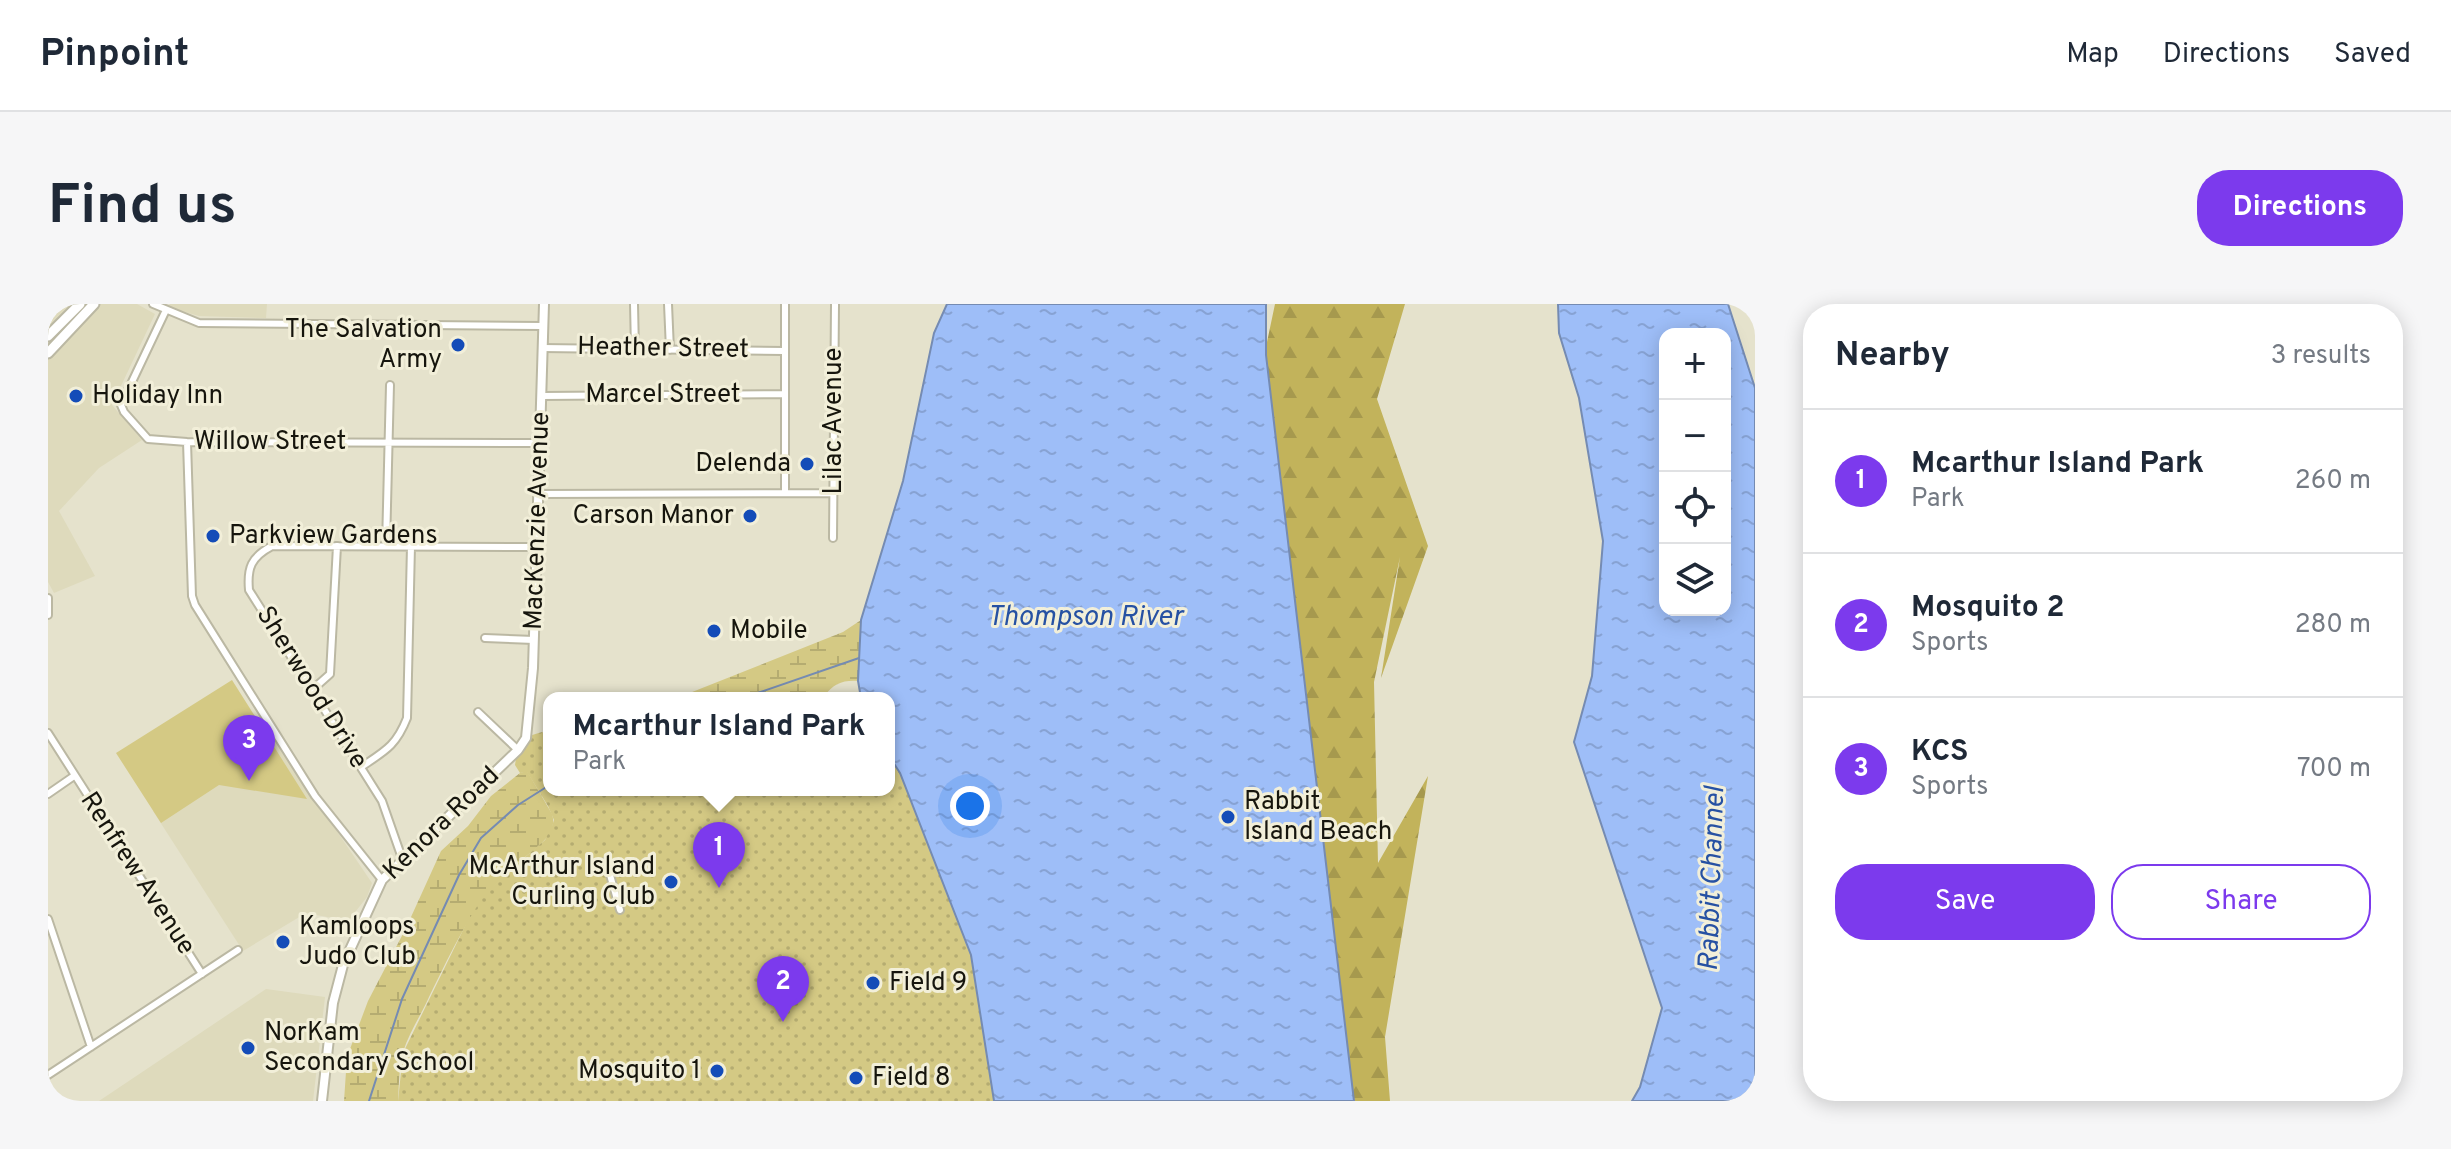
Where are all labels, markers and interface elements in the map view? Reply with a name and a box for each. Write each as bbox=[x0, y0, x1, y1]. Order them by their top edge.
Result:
text: Pinpoint bbox=[40, 31, 189, 80]
text: Map bbox=[2066, 37, 2119, 73]
text: Directions bbox=[2163, 37, 2290, 73]
text: Saved bbox=[2334, 37, 2411, 73]
button: Directions bbox=[2197, 170, 2403, 246]
text: Find us bbox=[48, 173, 237, 243]
place label: The Salvation Army bbox=[285, 314, 442, 377]
map controls bbox=[1659, 328, 1731, 616]
button: + bbox=[1659, 328, 1731, 400]
street label: Heather Street bbox=[577, 331, 749, 367]
text: Nearby bbox=[1835, 335, 1950, 378]
marker: The Salvation Army bbox=[449, 336, 467, 354]
text: 3 results bbox=[2271, 340, 2371, 373]
street label: Lilac Avenue bbox=[818, 347, 851, 495]
street label: Marcel Street bbox=[585, 379, 741, 412]
place label: Holiday Inn bbox=[92, 380, 223, 413]
marker: Holiday Inn bbox=[67, 387, 85, 405]
button: − bbox=[1659, 400, 1731, 472]
street label: MacKenzie Avenue bbox=[518, 411, 558, 631]
street label: Willow Street bbox=[194, 426, 346, 459]
text: Mcarthur Island Park bbox=[1911, 446, 2204, 483]
place label: Delenda bbox=[695, 448, 791, 481]
marker: Delenda bbox=[798, 455, 816, 473]
text: 1 bbox=[1856, 465, 1866, 498]
text: 260 m bbox=[2295, 465, 2371, 498]
button: locate bbox=[1659, 472, 1731, 544]
text: Park bbox=[1911, 483, 1965, 516]
place label: Carson Manor bbox=[573, 500, 734, 533]
marker: Carson Manor bbox=[741, 507, 759, 525]
place label: Parkview Gardens bbox=[229, 520, 438, 553]
marker: Parkview Gardens bbox=[204, 527, 222, 545]
button: layers bbox=[1659, 544, 1731, 616]
text: Mosquito 2 bbox=[1911, 590, 2065, 627]
water label: Thompson River bbox=[987, 600, 1185, 636]
street label: Sherwood Drive bbox=[248, 601, 374, 775]
text: 2 bbox=[1853, 609, 1869, 642]
text: 280 m bbox=[2295, 609, 2371, 642]
place label: Mobile bbox=[730, 615, 807, 648]
marker: Mobile bbox=[705, 622, 723, 640]
text: Sports bbox=[1911, 627, 1988, 660]
popup bbox=[543, 692, 895, 796]
text: Mcarthur Island Park bbox=[572, 709, 866, 746]
pin: 3 bbox=[223, 715, 275, 781]
text: KCS bbox=[1911, 734, 1968, 771]
text: Park bbox=[572, 746, 626, 779]
text: 3 bbox=[1853, 753, 1869, 786]
text: 700 m bbox=[2297, 753, 2371, 786]
street label: Kenora Road bbox=[377, 760, 507, 888]
text: Sports bbox=[1911, 771, 1988, 804]
water label: Rabbit Channel bbox=[1692, 784, 1734, 972]
street label: Renfrew Avenue bbox=[72, 786, 202, 962]
your location bbox=[950, 786, 990, 826]
place label: Rabbit Island Beach bbox=[1244, 786, 1392, 849]
marker: Rabbit Island Beach bbox=[1219, 808, 1237, 826]
pin: 1 bbox=[693, 822, 745, 888]
place label: McArthur Island Curling Club bbox=[468, 851, 655, 914]
button: Save bbox=[1835, 864, 2095, 940]
button: Share bbox=[2111, 864, 2371, 940]
marker: McArthur Island Curling Club bbox=[662, 873, 680, 891]
place label: Kamloops Judo Club bbox=[299, 911, 416, 974]
marker: Kamloops Judo Club bbox=[274, 933, 292, 951]
pin: 2 bbox=[757, 956, 809, 1022]
place label: Field 9 bbox=[889, 967, 967, 1000]
marker: Field 9 bbox=[864, 974, 882, 992]
place label: NorKam Secondary School bbox=[264, 1017, 474, 1080]
marker: NorKam Secondary School bbox=[239, 1039, 257, 1057]
place label: Mosquito 1 bbox=[578, 1055, 701, 1088]
marker: Mosquito 1 bbox=[708, 1062, 726, 1080]
place label: Field 8 bbox=[872, 1062, 951, 1095]
marker: Field 8 bbox=[847, 1069, 865, 1087]

